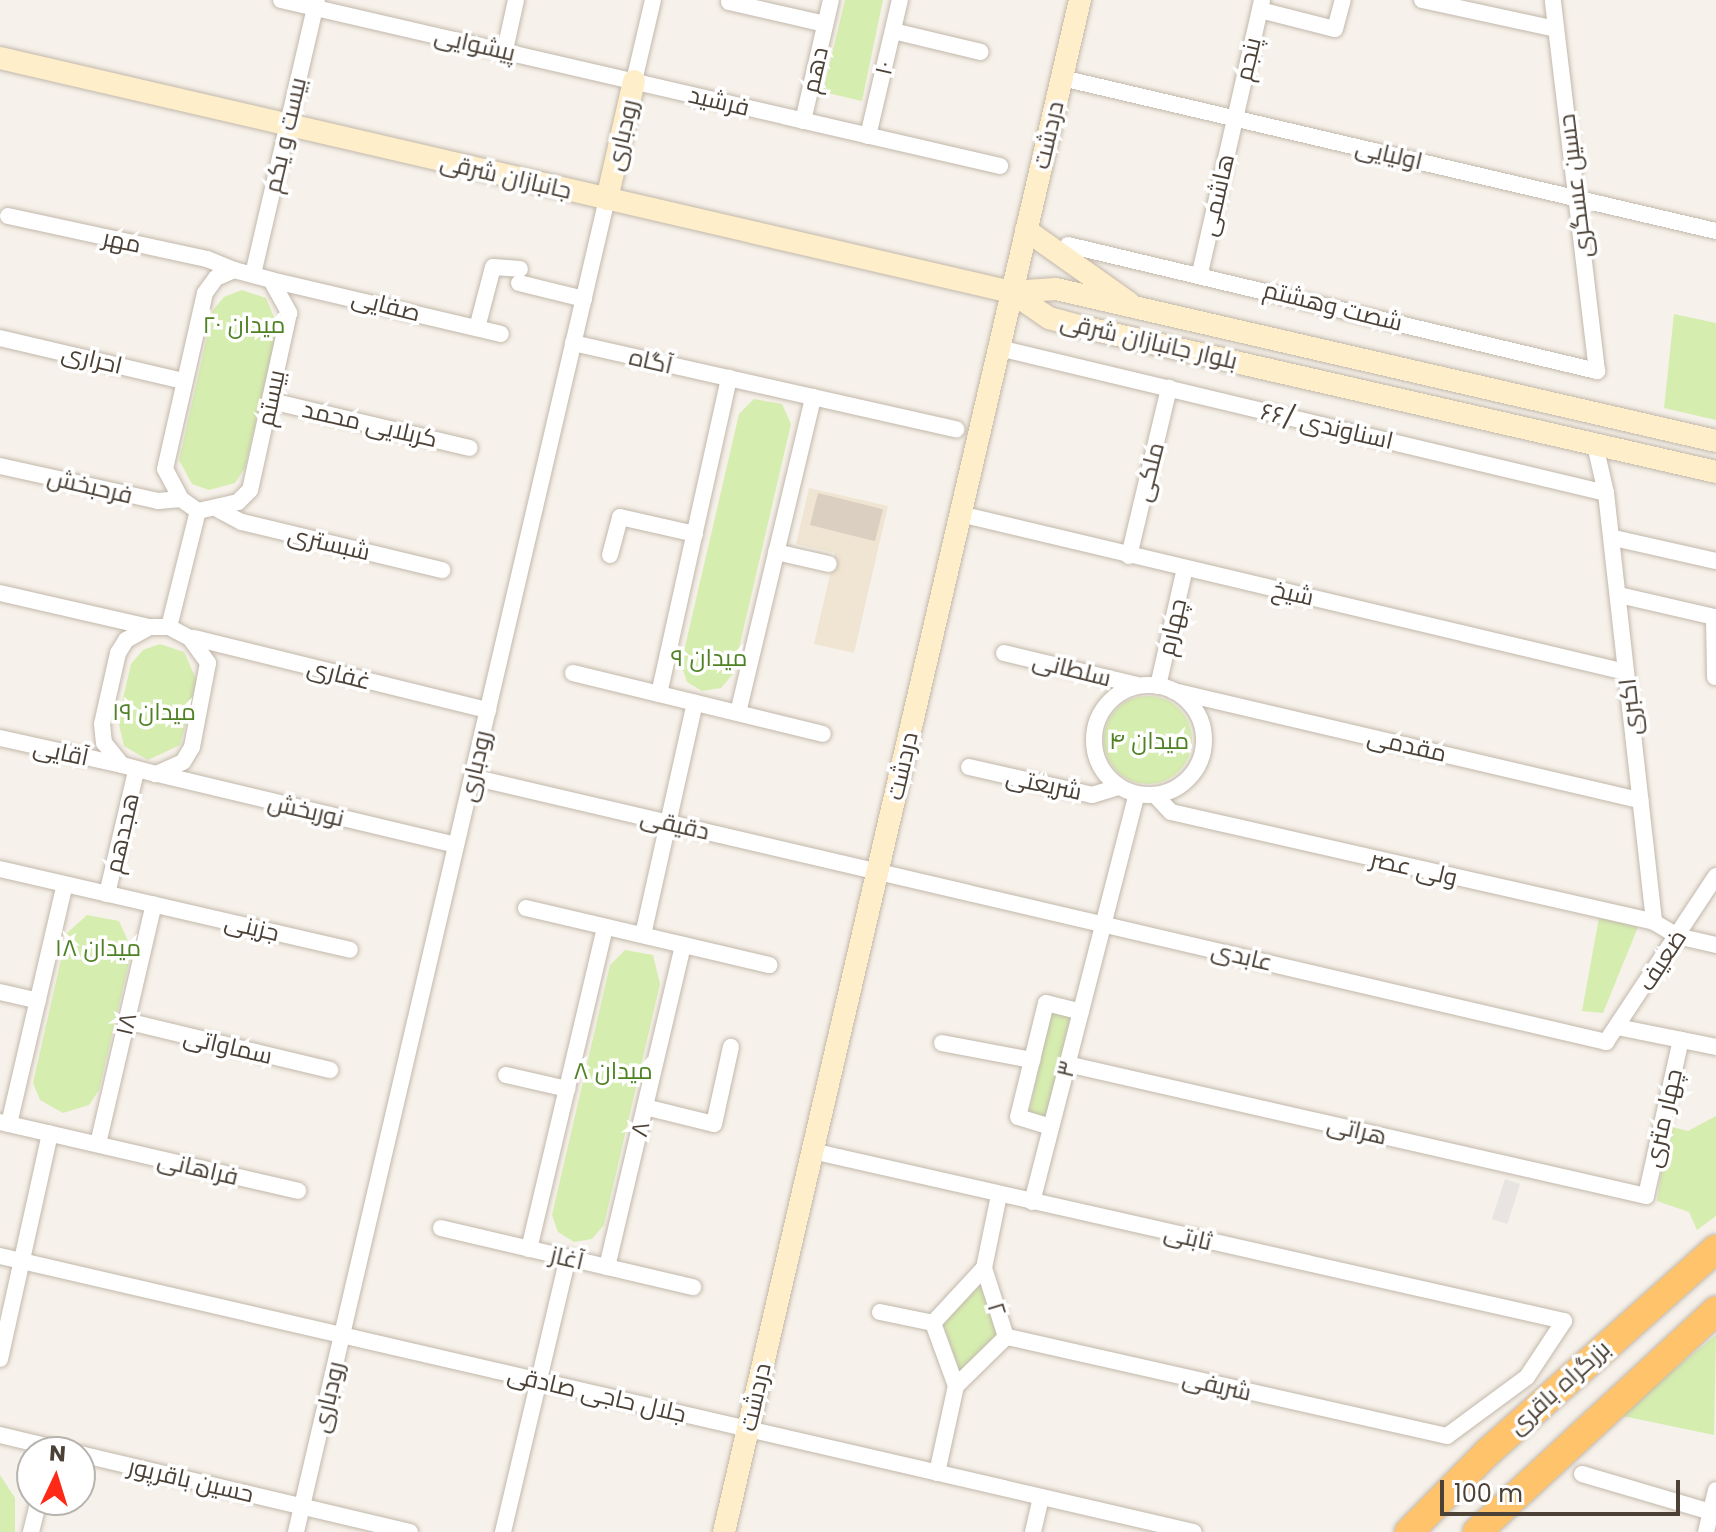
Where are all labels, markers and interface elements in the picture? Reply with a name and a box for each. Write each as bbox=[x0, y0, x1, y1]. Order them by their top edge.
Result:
street label: پیشوایی bbox=[432, 21, 518, 67]
street label: پنجم bbox=[1229, 34, 1267, 84]
street label: دهم bbox=[796, 44, 834, 96]
street label: ۱۰ bbox=[868, 58, 900, 78]
street label: بیست و یکم bbox=[258, 74, 312, 196]
street label: فرشید bbox=[686, 80, 752, 122]
street label: رودباری bbox=[600, 97, 644, 173]
street label: دردشت bbox=[1026, 98, 1070, 172]
street label: حسین عسگری bbox=[1552, 112, 1598, 260]
street label: اولیایی bbox=[1353, 132, 1425, 176]
street label: جانبازان شرقی bbox=[438, 147, 574, 205]
street label: هاشمی bbox=[1194, 151, 1240, 239]
street label: مهر bbox=[100, 223, 144, 259]
street label: شصت وهشتم bbox=[1261, 275, 1405, 337]
street label: صفایی bbox=[349, 283, 423, 327]
street label: بلوار جانبازان شرقی bbox=[1058, 307, 1240, 375]
park label: میدان ۲۰ bbox=[203, 311, 285, 339]
street label: احراری bbox=[59, 338, 125, 380]
street label: آگاه bbox=[626, 342, 676, 380]
street label: بیستم bbox=[251, 367, 291, 429]
street label: کربلایی محمد bbox=[300, 394, 440, 454]
street label: اسناوندی /۶۶ bbox=[1258, 397, 1396, 455]
street label: ملکی bbox=[1128, 440, 1170, 504]
street label: فرحبخش bbox=[45, 462, 135, 510]
street label: شبستری bbox=[285, 520, 373, 566]
street label: شیخ bbox=[1269, 574, 1317, 612]
street label: چهارم bbox=[1151, 596, 1193, 658]
park label: میدان ۹ bbox=[671, 644, 747, 672]
street label: سلطانی bbox=[1030, 645, 1114, 693]
street label: غفاری bbox=[304, 652, 374, 696]
street label: اکبری bbox=[1613, 677, 1647, 737]
park label: میدان ۱۹ bbox=[112, 698, 196, 726]
street label: مقدمی bbox=[1365, 722, 1449, 768]
park label: میدان ۴ bbox=[1109, 727, 1189, 755]
street label: رودباری bbox=[453, 728, 497, 804]
street label: دردشت bbox=[880, 729, 924, 803]
street label: آقایی bbox=[31, 732, 91, 772]
street label: شریعتی bbox=[1004, 762, 1084, 806]
street label: نوربخش bbox=[265, 787, 347, 833]
street label: هجدهم bbox=[99, 790, 145, 876]
street label: دقیقی bbox=[638, 802, 712, 846]
street label: ولی عصر bbox=[1368, 844, 1460, 892]
street label: جزینی bbox=[222, 907, 282, 947]
street label: ضعیف bbox=[1632, 924, 1692, 996]
park label: میدان ۱۸ bbox=[55, 934, 141, 962]
street label: عابدی bbox=[1209, 935, 1275, 977]
street label: ۱۸ bbox=[109, 1010, 143, 1038]
street label: سماواتی bbox=[181, 1022, 275, 1070]
park label: میدان ۸ bbox=[573, 1057, 653, 1085]
street label: ۳ bbox=[1050, 1058, 1082, 1080]
street label: چهار متری bbox=[1638, 1066, 1688, 1170]
street label: هراتی bbox=[1324, 1109, 1390, 1151]
street label: ۸ bbox=[624, 1118, 656, 1140]
street label: فراهانی bbox=[155, 1145, 241, 1191]
street label: ثابتی bbox=[1161, 1218, 1215, 1256]
street label: آغاز bbox=[547, 1240, 587, 1276]
street label: ۲ bbox=[981, 1299, 1013, 1319]
street label: بزرگراه باقری bbox=[1502, 1334, 1616, 1440]
street label: رودباری bbox=[306, 1359, 350, 1435]
street label: جلال حاجی صادقی bbox=[505, 1359, 689, 1429]
street label: دردشت bbox=[733, 1360, 777, 1434]
street label: شریفی bbox=[1180, 1363, 1254, 1407]
north arrow bbox=[16, 1436, 96, 1516]
text: N bbox=[48, 1438, 67, 1470]
street label: حسین باقرپور bbox=[125, 1452, 257, 1508]
scale bar bbox=[1444, 1464, 1684, 1514]
text: 100 m bbox=[1454, 1477, 1523, 1510]

